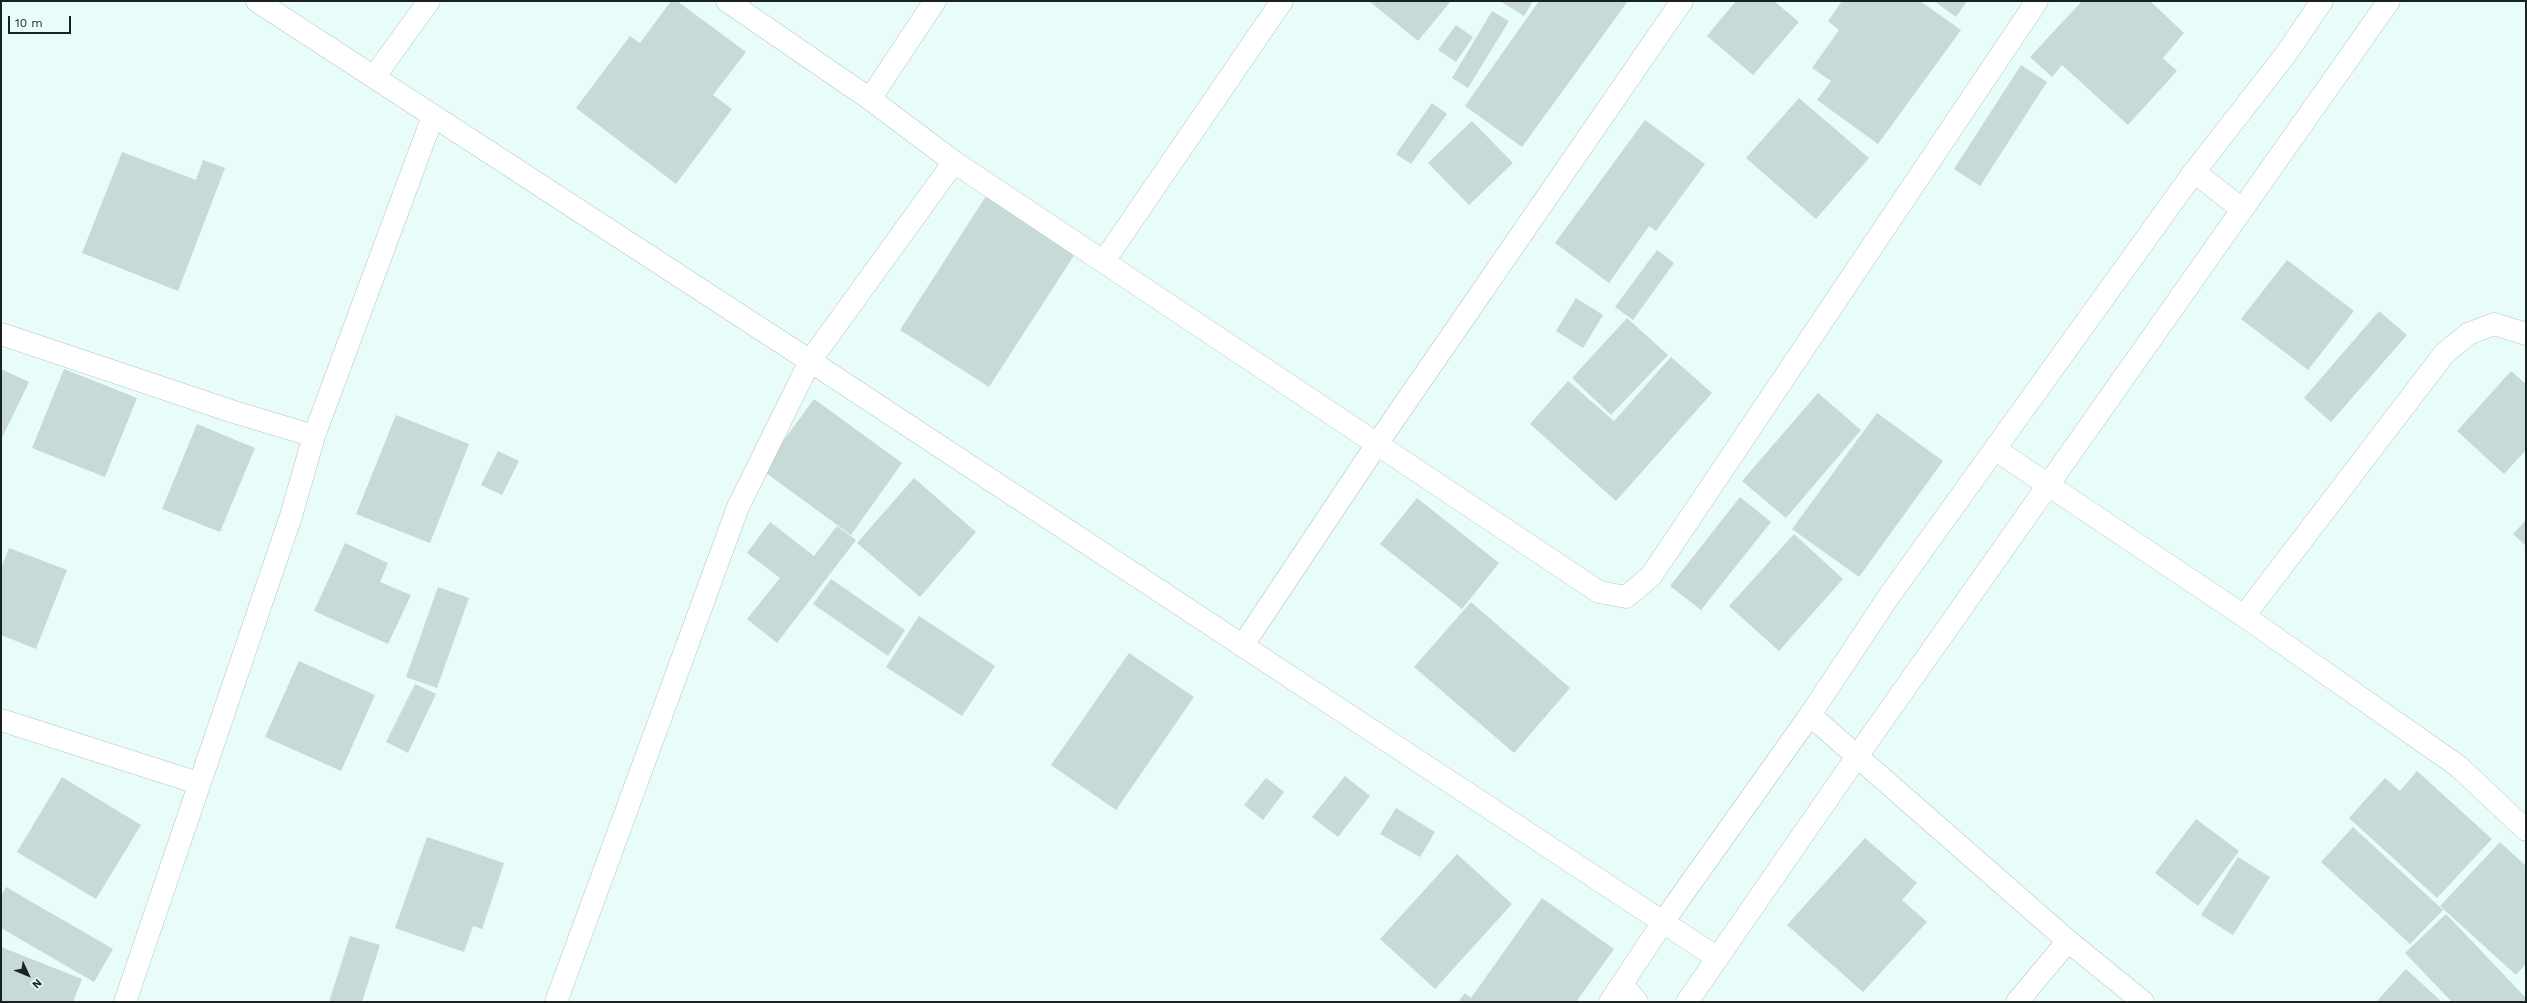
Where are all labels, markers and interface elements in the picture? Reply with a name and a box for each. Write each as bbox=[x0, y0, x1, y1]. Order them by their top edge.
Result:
scale bar bbox=[10, 8, 73, 34]
text: 10 m bbox=[15, 16, 43, 30]
north arrow bbox=[8, 955, 48, 995]
text: N bbox=[29, 976, 45, 991]

